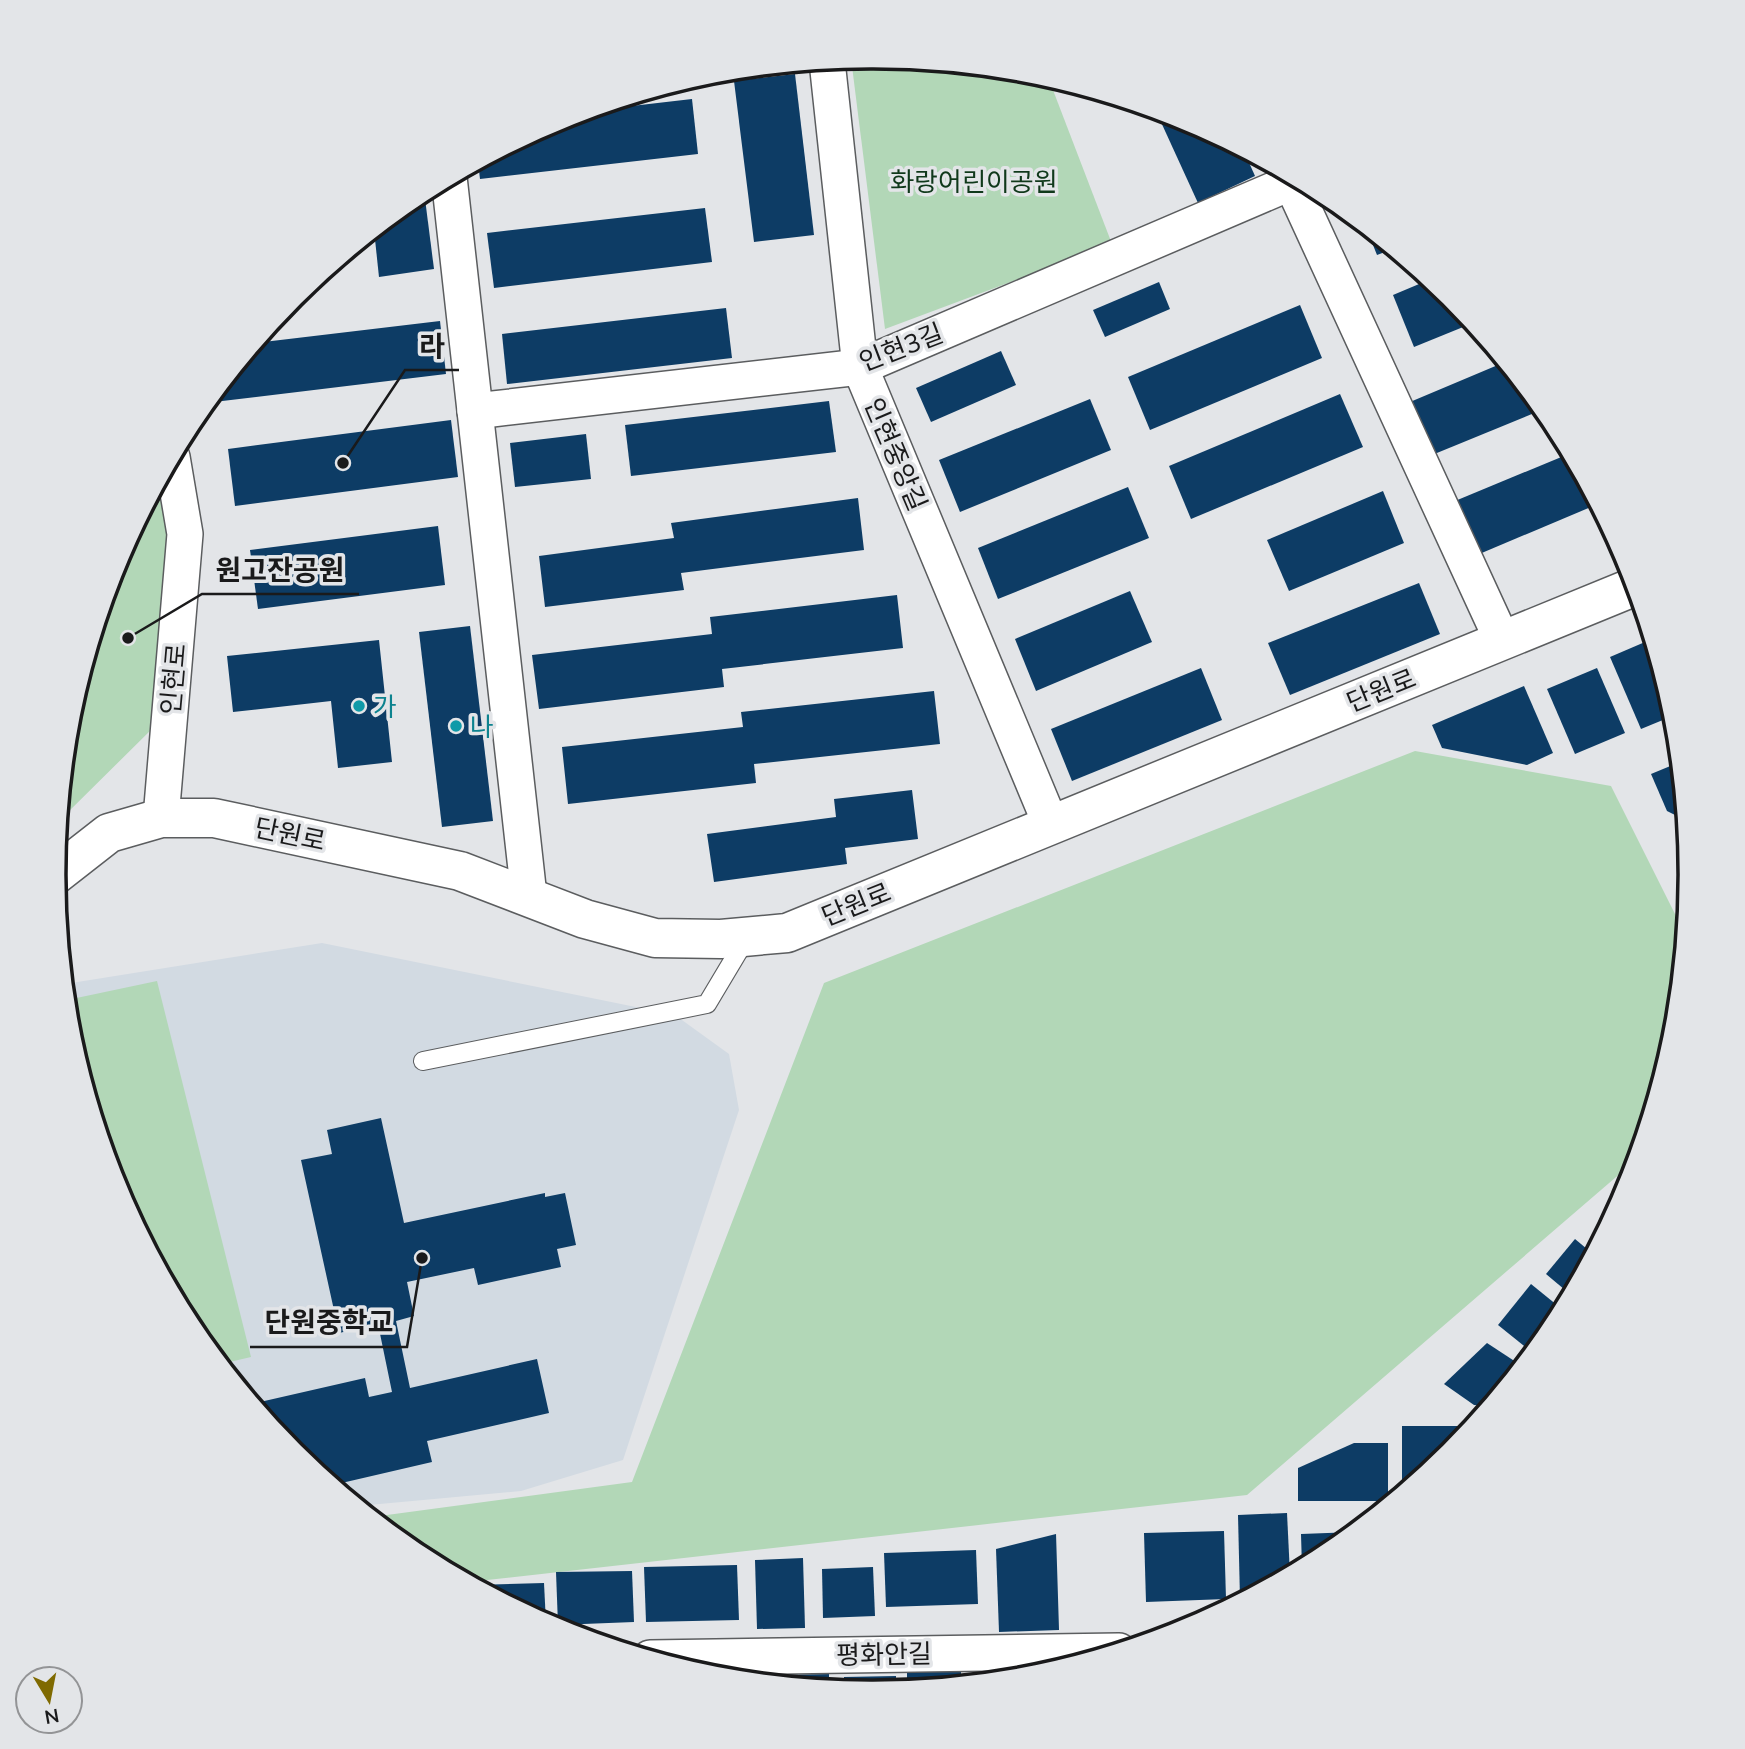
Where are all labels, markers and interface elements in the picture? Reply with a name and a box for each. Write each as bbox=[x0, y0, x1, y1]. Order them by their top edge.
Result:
park label: 화랑어린이공원 bbox=[890, 165, 1058, 198]
street label: 인현3길 bbox=[854, 316, 948, 378]
callout: 라 bbox=[405, 321, 459, 370]
text: 라 bbox=[419, 328, 445, 363]
street label: 인현중앙길 bbox=[857, 393, 935, 515]
callout: 원고잔공원 bbox=[202, 545, 359, 594]
text: 원고잔공원 bbox=[216, 552, 344, 587]
street label: 인현로 bbox=[153, 642, 193, 716]
street label: 단원로 bbox=[1342, 661, 1420, 719]
place label: 가 bbox=[373, 690, 397, 723]
marker: 가 bbox=[351, 698, 367, 714]
place label: 나 bbox=[470, 710, 494, 743]
marker: 나 bbox=[448, 718, 464, 734]
street label: 단원로 bbox=[251, 810, 329, 858]
street label: 단원로 bbox=[817, 875, 895, 933]
callout: 단원중학교 bbox=[250, 1298, 407, 1347]
text: 단원중학교 bbox=[265, 1304, 393, 1339]
street label: 평화안길 bbox=[836, 1637, 932, 1671]
north arrow bbox=[14, 1665, 84, 1735]
text: N bbox=[43, 1704, 61, 1730]

